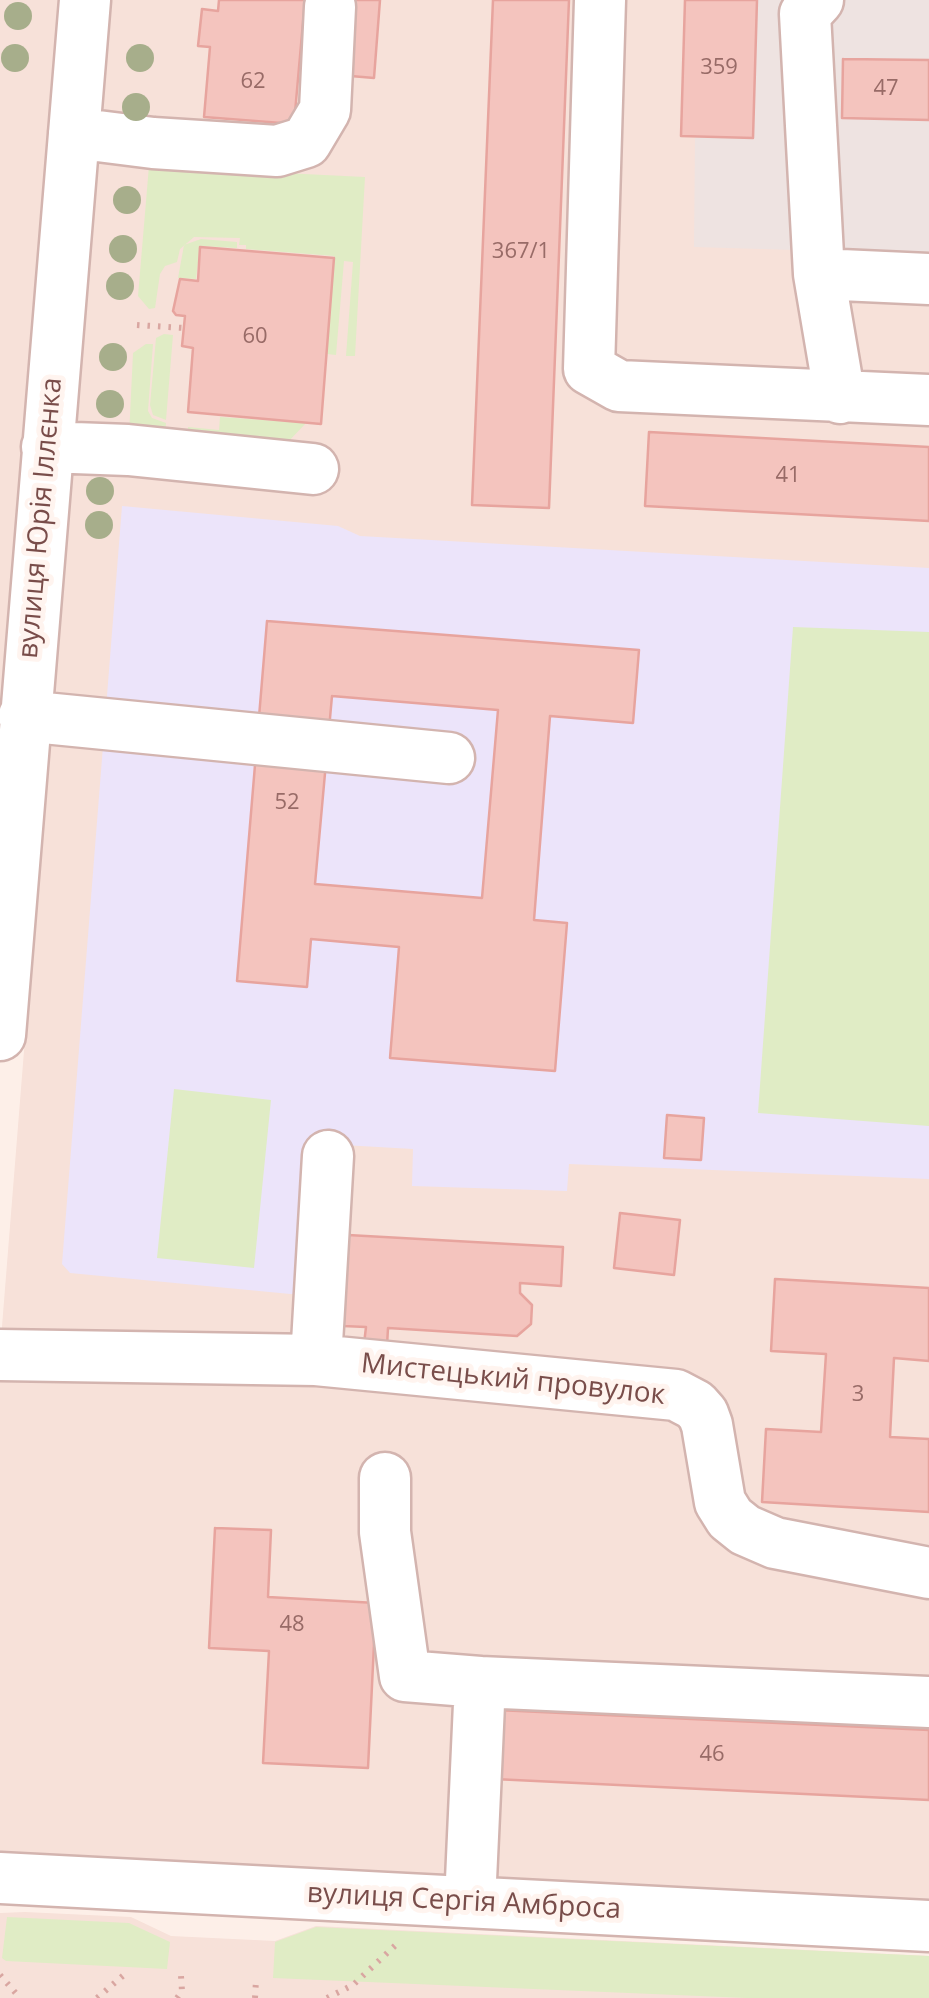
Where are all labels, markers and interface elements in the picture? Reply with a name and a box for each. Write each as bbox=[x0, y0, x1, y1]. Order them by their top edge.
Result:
house number: 359 bbox=[700, 55, 738, 81]
house number: 62 bbox=[240, 69, 266, 95]
house number: 47 bbox=[873, 76, 899, 102]
house number: 367/1 bbox=[492, 239, 550, 265]
house number: 60 bbox=[242, 324, 268, 350]
street label: вулиця Юрія Іллєнка bbox=[12, 376, 70, 660]
house number: 41 bbox=[775, 463, 801, 489]
house number: 52 bbox=[274, 790, 300, 816]
street label: Мистецький провулок bbox=[359, 1347, 667, 1413]
house number: 3 bbox=[852, 1382, 864, 1408]
house number: 48 bbox=[279, 1612, 305, 1638]
house number: 46 bbox=[699, 1742, 725, 1768]
street label: вулиця Сергія Амброса bbox=[306, 1877, 622, 1927]

